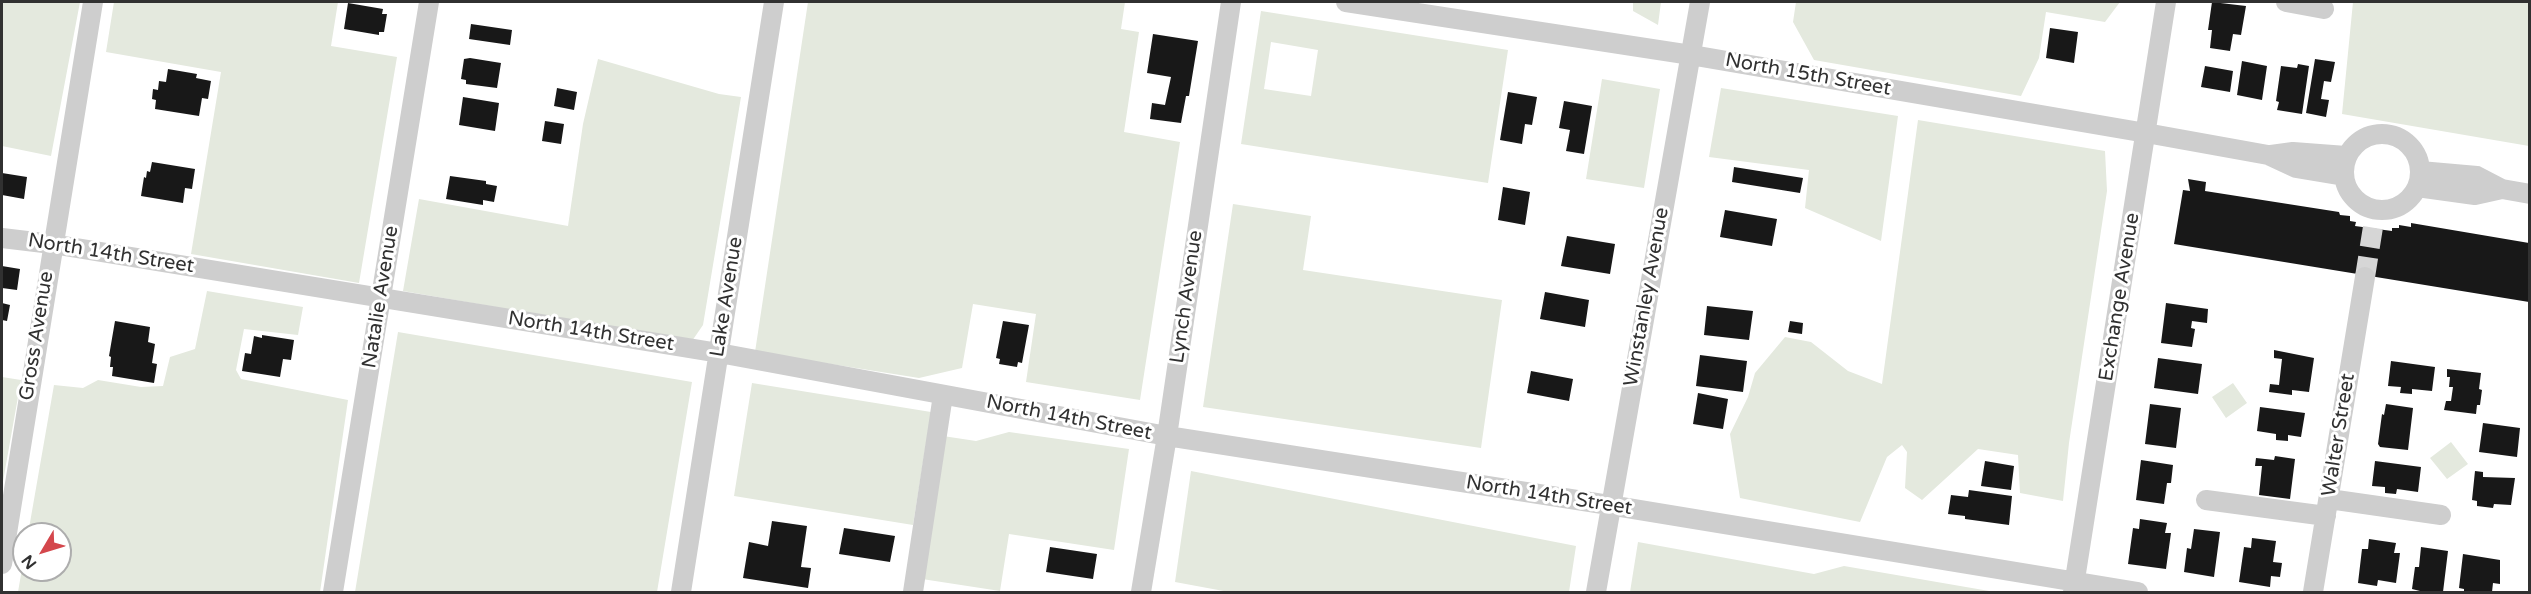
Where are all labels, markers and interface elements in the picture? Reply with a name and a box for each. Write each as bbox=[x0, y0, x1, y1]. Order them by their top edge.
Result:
street label: North 15th Street bbox=[1723, 49, 1893, 101]
street label: Winstanley Avenue bbox=[1619, 206, 1675, 388]
street label: Exchange Avenue bbox=[2095, 211, 2145, 383]
street label: Natalie Avenue bbox=[358, 224, 404, 370]
street label: North 14th Street bbox=[26, 229, 196, 279]
street label: Lynch Avenue bbox=[1166, 229, 1208, 365]
street label: Lake Avenue bbox=[706, 235, 748, 359]
street label: Gross Avenue bbox=[15, 270, 59, 402]
street label: North 14th Street bbox=[506, 307, 676, 357]
street label: Walter Street bbox=[2317, 372, 2361, 498]
street label: North 14th Street bbox=[984, 390, 1154, 446]
street label: North 14th Street bbox=[1464, 471, 1634, 521]
north arrow bbox=[12, 522, 72, 582]
text: N bbox=[18, 551, 41, 573]

